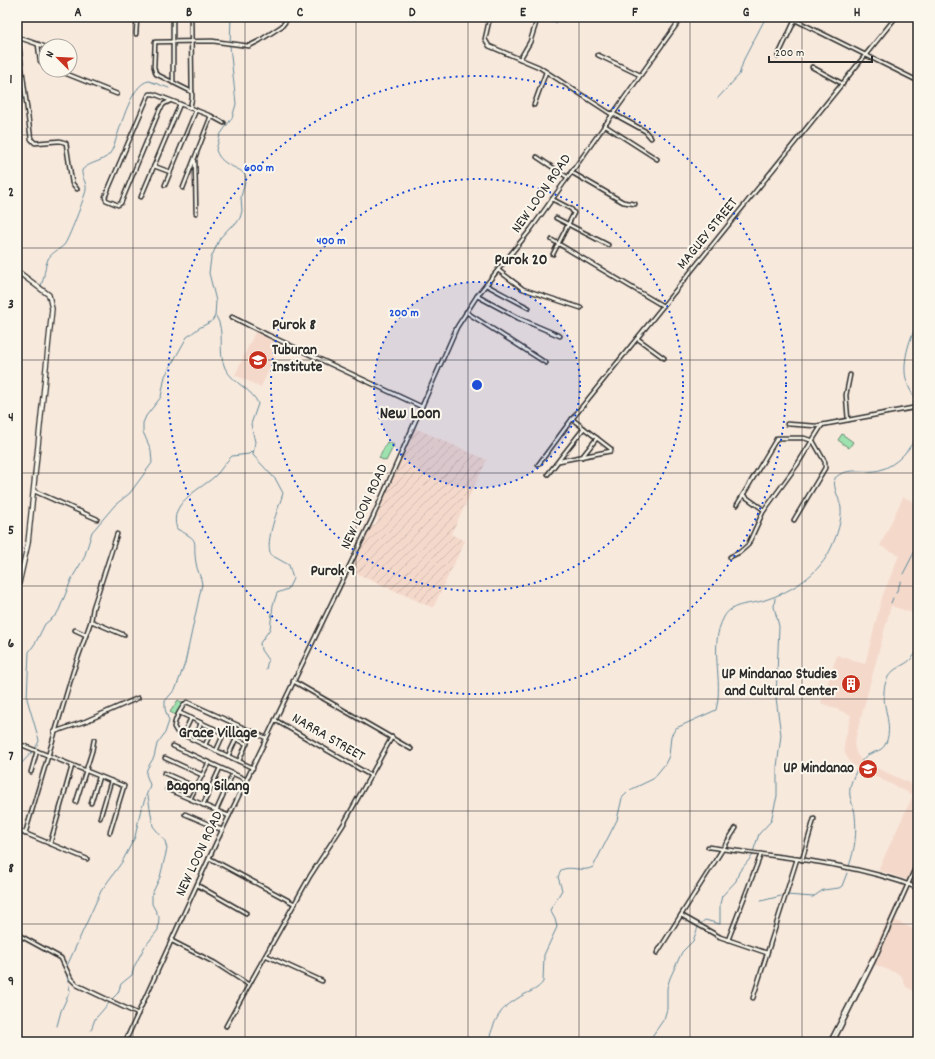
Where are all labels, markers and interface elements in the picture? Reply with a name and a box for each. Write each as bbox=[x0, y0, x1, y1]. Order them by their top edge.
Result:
text: A bbox=[74, 4, 82, 23]
text: B bbox=[186, 4, 192, 23]
text: C bbox=[297, 4, 304, 23]
text: D bbox=[409, 4, 416, 23]
text: E bbox=[520, 4, 527, 23]
text: F bbox=[632, 4, 638, 23]
text: G bbox=[743, 4, 750, 23]
text: H bbox=[854, 4, 861, 23]
north arrow bbox=[38, 38, 78, 78]
scale bar bbox=[769, 38, 872, 64]
text: 200 m bbox=[775, 45, 804, 62]
text: N bbox=[42, 48, 59, 60]
text: 1 bbox=[10, 71, 13, 90]
street label: NEW LOON ROAD bbox=[507, 150, 578, 238]
text: 600 m bbox=[244, 160, 274, 177]
text: 2 bbox=[8, 184, 14, 203]
street label: MAGUEY STREET bbox=[672, 193, 744, 275]
text: 400 m bbox=[316, 233, 346, 250]
district label: Purok 20 bbox=[494, 249, 548, 272]
text: 3 bbox=[8, 296, 14, 315]
text: 200 m bbox=[389, 305, 419, 322]
district label: Purok 8 bbox=[272, 314, 317, 337]
place label: Tuburan Institute bbox=[272, 340, 323, 379]
school or university icon: Tuburan Institute bbox=[247, 349, 269, 371]
centre of rings bbox=[470, 378, 484, 392]
district label: New Loon bbox=[380, 403, 440, 427]
text: 4 bbox=[8, 409, 14, 428]
street label: NEW LOON ROAD bbox=[336, 460, 395, 553]
text: 5 bbox=[8, 522, 14, 541]
district label: Purok 9 bbox=[311, 560, 355, 583]
text: 6 bbox=[8, 635, 15, 654]
place label: UP Mindanao Studies and Cultural Center bbox=[722, 664, 837, 703]
building icon: UP Mindanao Studies and Cultural Center bbox=[840, 673, 862, 695]
street label: NARRA STREET bbox=[287, 708, 369, 768]
district label: Grace Village bbox=[179, 722, 257, 745]
text: 7 bbox=[9, 748, 14, 767]
place label: UP Mindanao bbox=[783, 758, 854, 780]
school or university icon: UP Mindanao bbox=[857, 758, 879, 780]
district label: Bagong Silang bbox=[167, 775, 249, 798]
street label: NEW LOON ROAD bbox=[171, 807, 230, 900]
text: 8 bbox=[8, 860, 14, 879]
text: 9 bbox=[8, 973, 14, 992]

